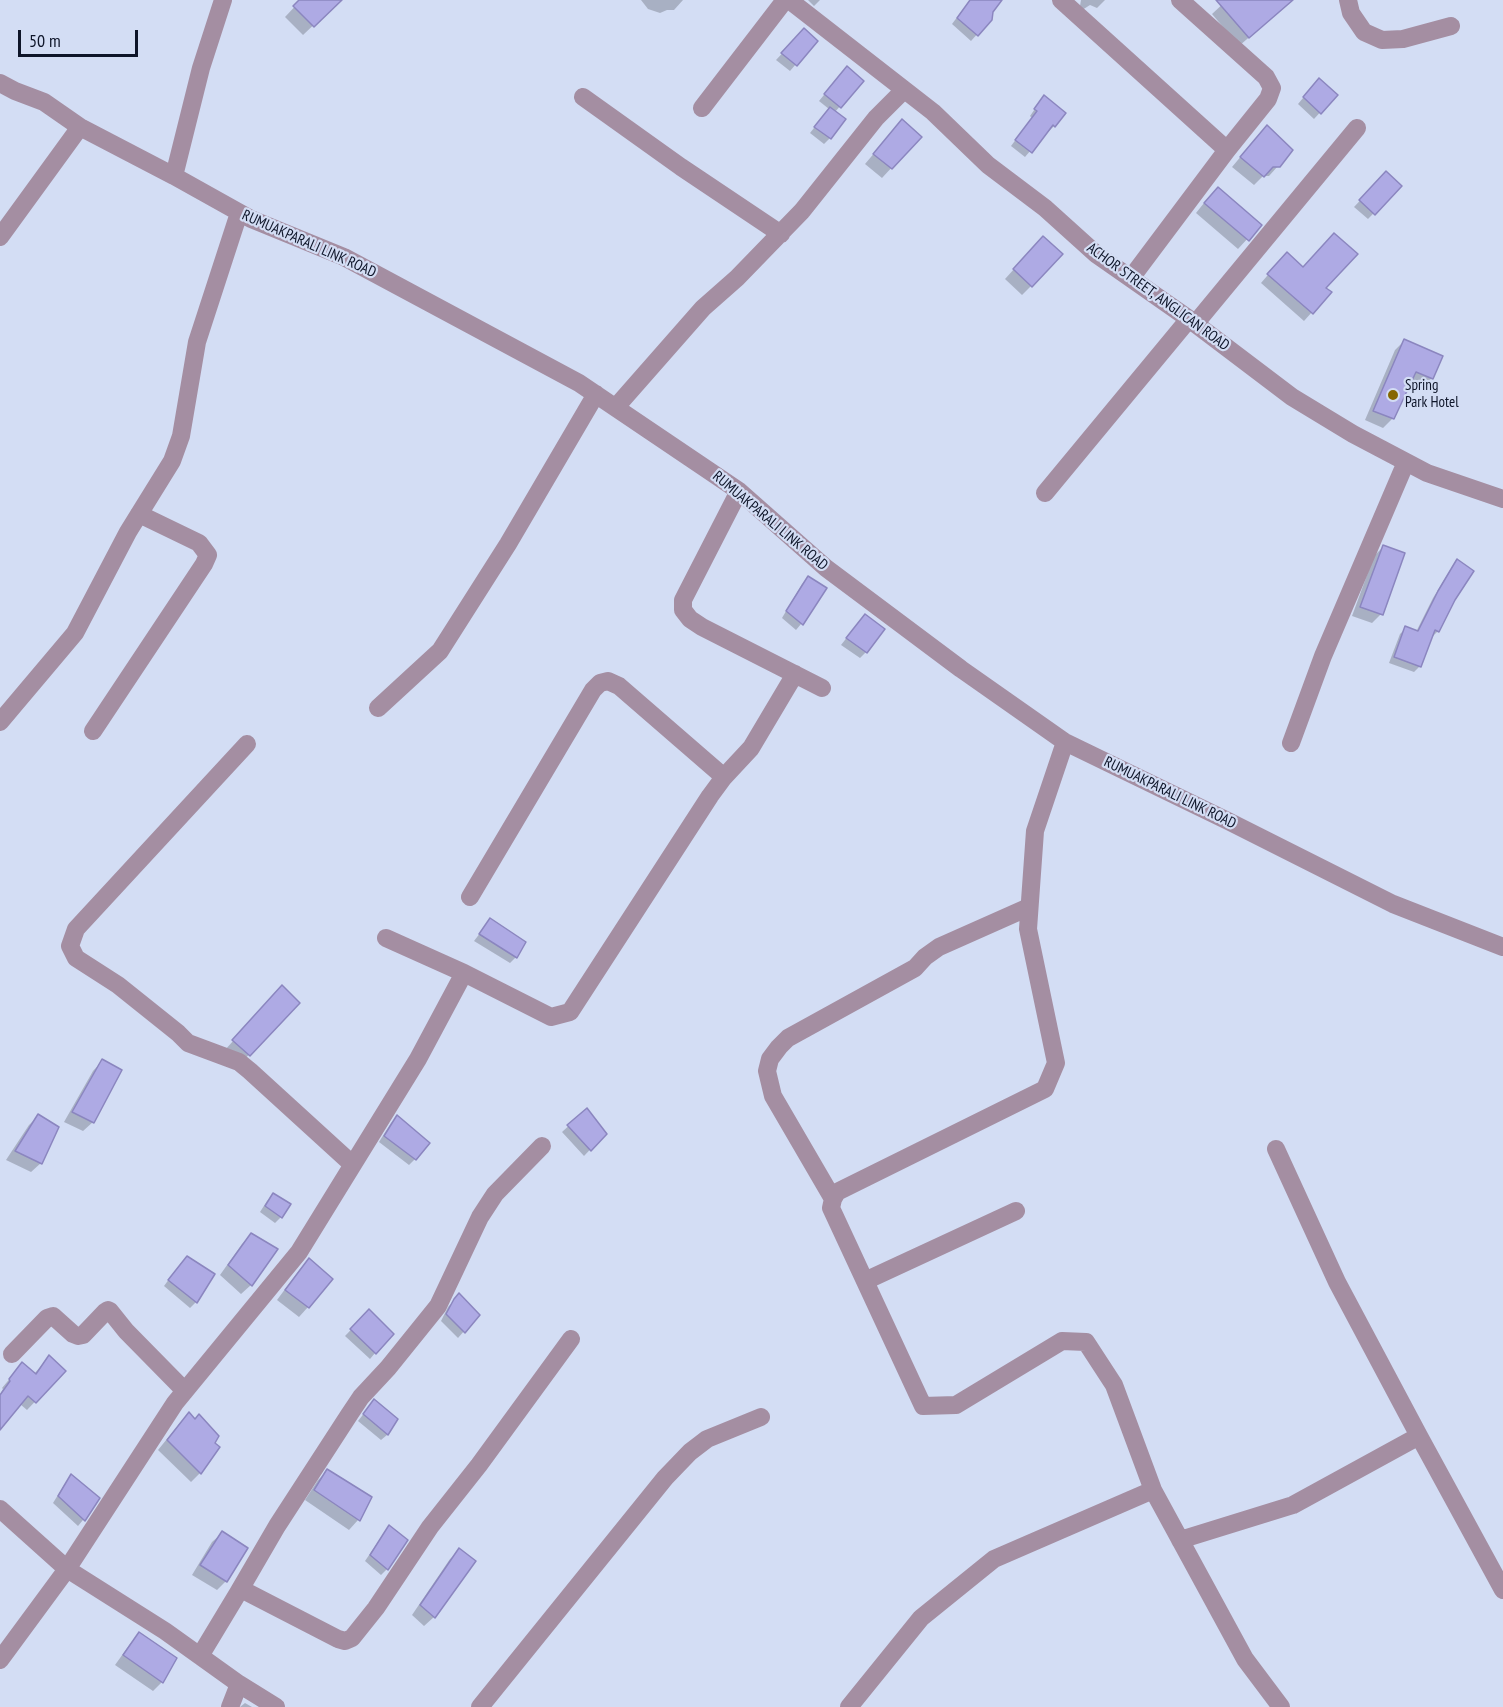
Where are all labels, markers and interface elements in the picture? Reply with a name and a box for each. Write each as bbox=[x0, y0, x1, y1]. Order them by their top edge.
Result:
scale bar bbox=[21, 18, 141, 56]
text: 50 m bbox=[29, 29, 61, 52]
street label: RUMUAKPARALI LINK ROAD bbox=[239, 206, 379, 282]
street label: ACHOR STREET, ANGLICAN ROAD bbox=[1083, 239, 1233, 355]
place label: Spring Park Hotel bbox=[1405, 377, 1459, 412]
marker: Spring Park Hotel bbox=[1386, 388, 1400, 402]
street label: RUMUAKPARALI LINK ROAD bbox=[709, 468, 831, 574]
street label: RUMUAKPARALI LINK ROAD bbox=[1101, 753, 1239, 833]

